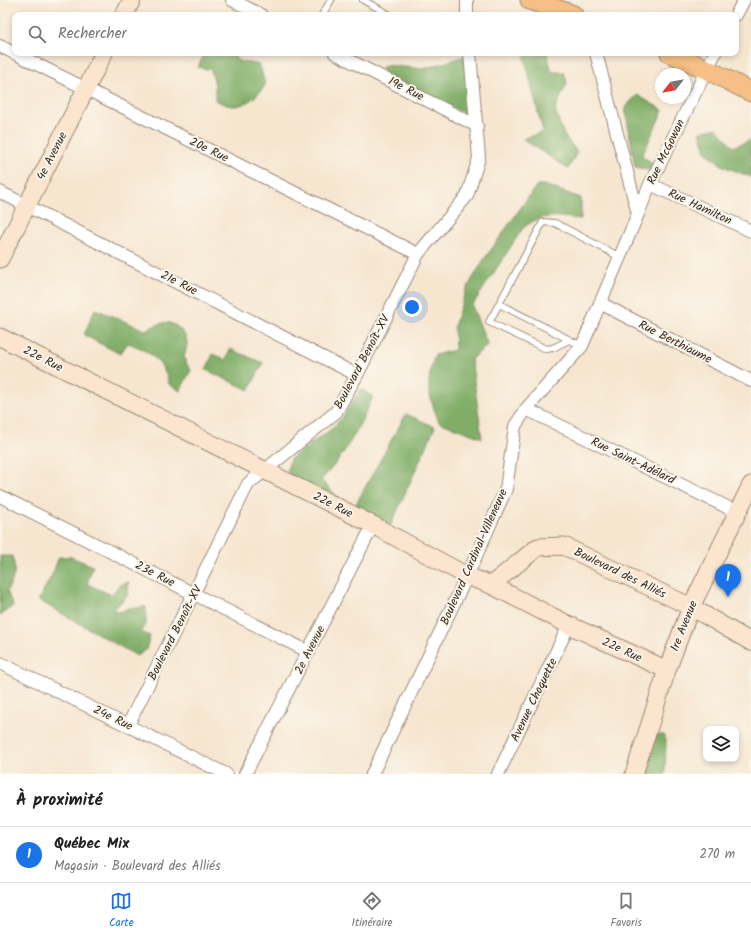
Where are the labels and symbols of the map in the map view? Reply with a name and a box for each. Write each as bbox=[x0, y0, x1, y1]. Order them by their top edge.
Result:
north arrow bbox=[655, 68, 691, 104]
street label: 19e Rue bbox=[385, 72, 428, 106]
street label: Rue McGowan bbox=[642, 116, 690, 188]
street label: 4e Avenue bbox=[32, 128, 73, 184]
street label: 20e Rue bbox=[186, 132, 232, 168]
street label: Rue Hamilton bbox=[665, 184, 735, 230]
street label: 21e Rue bbox=[157, 266, 201, 301]
your location bbox=[402, 297, 422, 317]
street label: Boulevard Benoît-XV bbox=[329, 310, 396, 413]
street label: Rue Berthiaume bbox=[635, 315, 716, 369]
street label: 22e Rue bbox=[20, 341, 67, 377]
street label: Rue Saint-Adélard bbox=[588, 432, 679, 490]
street label: Boulevard Cardinal-Villeneuve bbox=[435, 485, 513, 628]
street label: 22e Rue bbox=[310, 487, 357, 523]
street label: Boulevard des Alliés bbox=[571, 542, 669, 604]
street label: 23e Rue bbox=[132, 556, 179, 592]
pin: 1 bbox=[715, 564, 741, 597]
street label: Boulevard Benoît-XV bbox=[143, 581, 208, 684]
street label: 1re Avenue bbox=[665, 597, 703, 654]
street label: 2e Avenue bbox=[290, 622, 331, 678]
street label: 22e Rue bbox=[599, 632, 646, 668]
street label: Avenue Choquette bbox=[506, 655, 563, 745]
street label: 24e Rue bbox=[90, 700, 137, 736]

